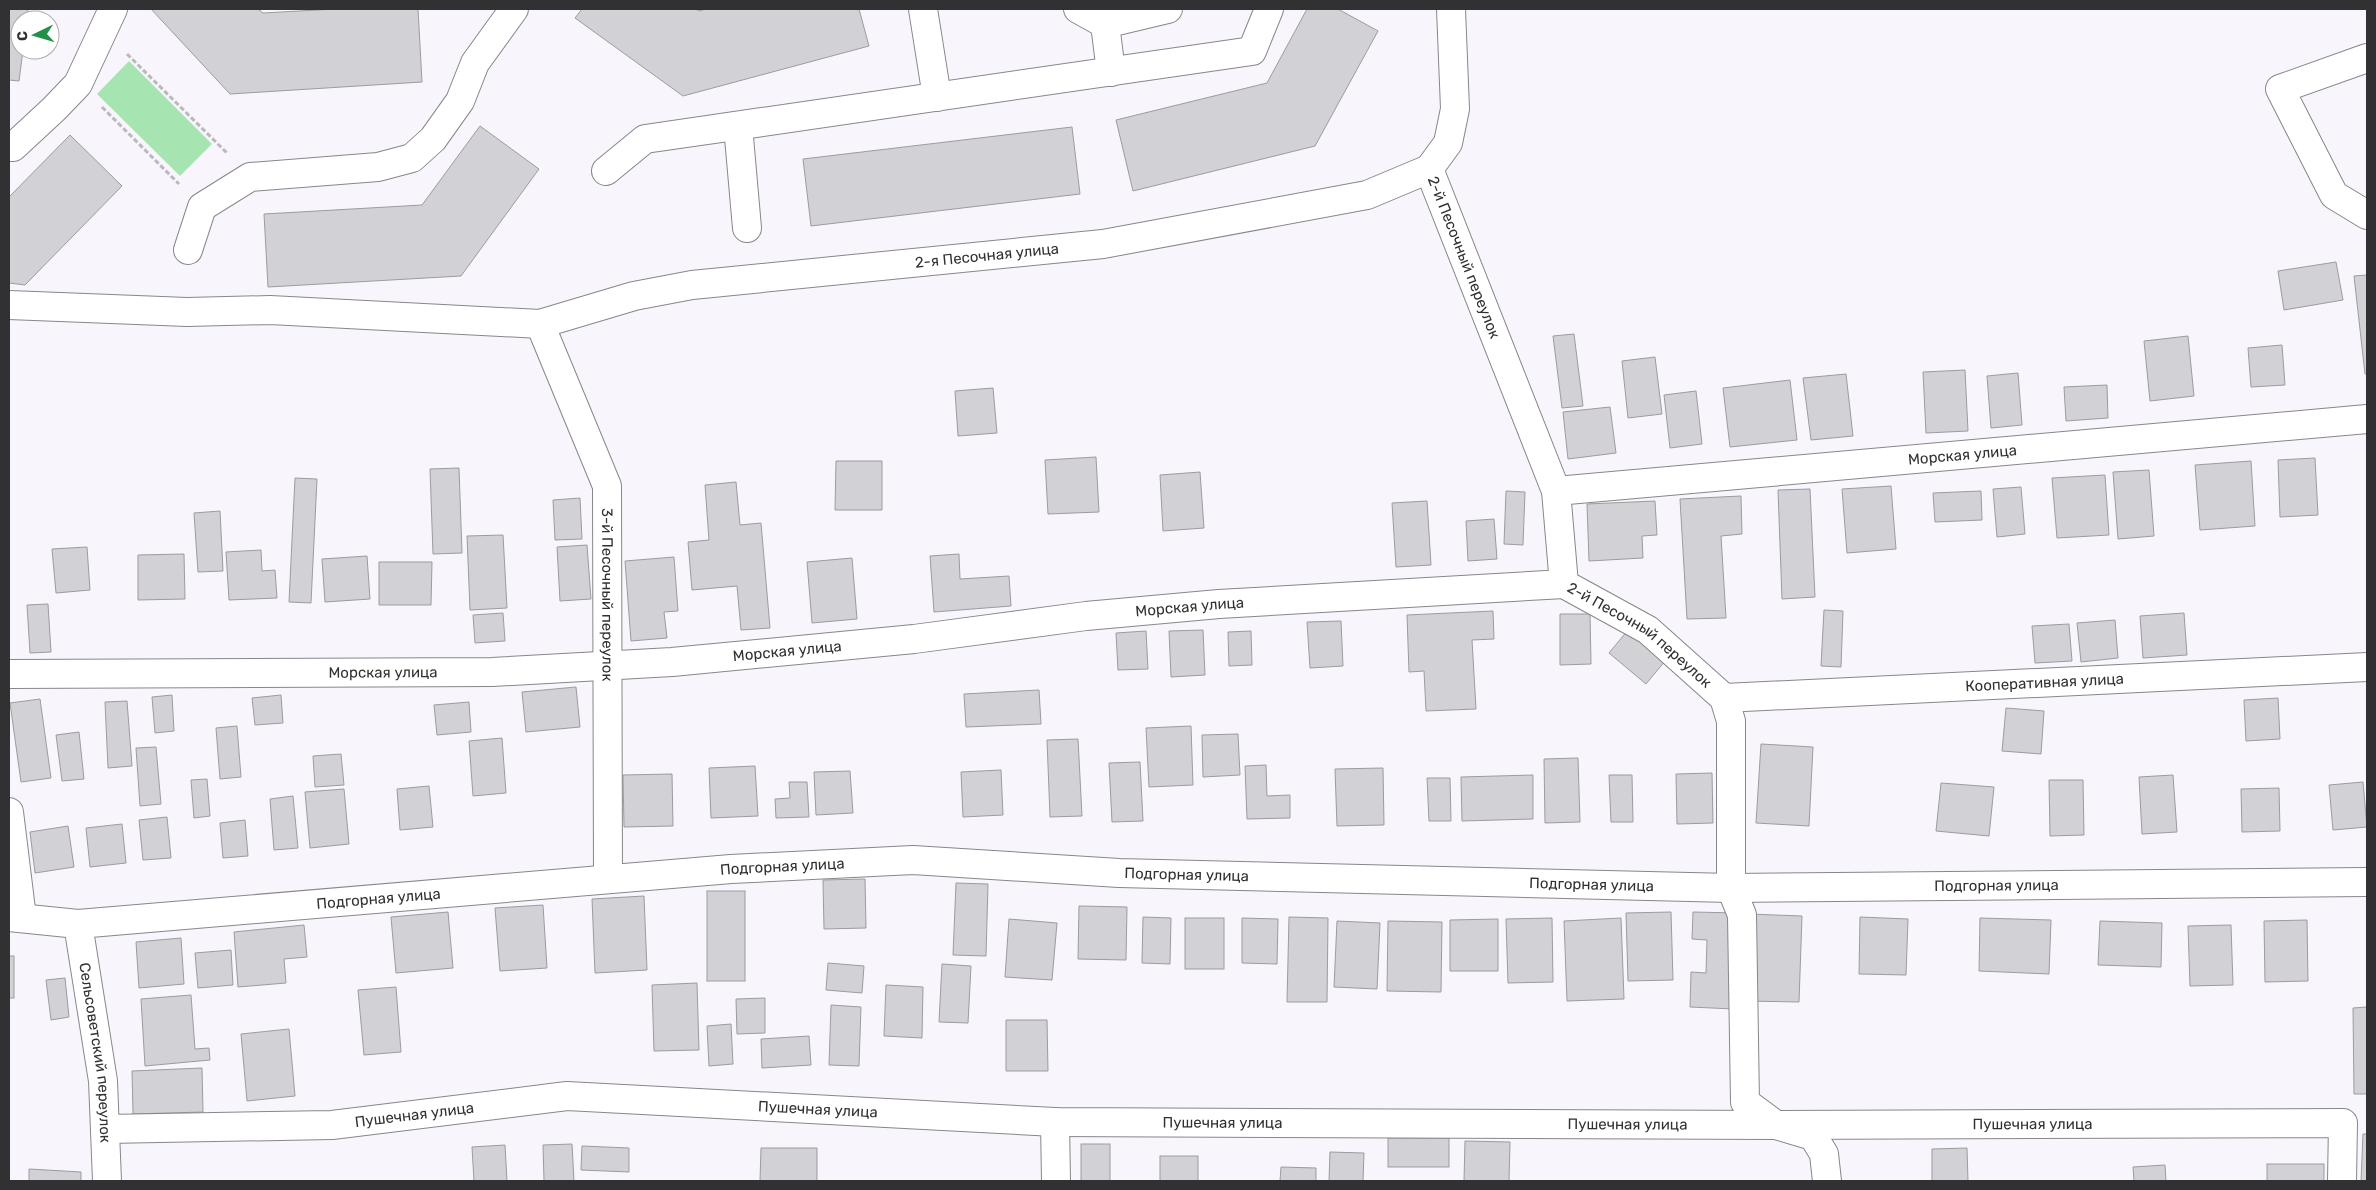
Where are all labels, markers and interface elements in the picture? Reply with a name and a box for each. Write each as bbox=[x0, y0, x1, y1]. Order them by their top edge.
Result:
north arrow bbox=[10, 10, 60, 60]
text: С bbox=[14, 30, 31, 42]
street label: 2-й Песочный переулок bbox=[1424, 174, 1504, 341]
street label: 2-я Песочная улица bbox=[914, 239, 1060, 272]
street label: Морская улица bbox=[1907, 441, 2018, 469]
street label: 3-й Песочный переулок bbox=[598, 508, 616, 681]
street label: 2-й Песочный переулок bbox=[1564, 579, 1715, 692]
street label: Морская улица bbox=[1135, 594, 1245, 621]
street label: Морская улица bbox=[732, 637, 842, 665]
street label: Морская улица bbox=[328, 663, 438, 682]
street label: Кооперативная улица bbox=[1965, 670, 2124, 695]
street label: Подгорная улица bbox=[719, 854, 845, 879]
street label: Подгорная улица bbox=[1124, 864, 1249, 885]
street label: Подгорная улица bbox=[1529, 874, 1654, 895]
street label: Подгорная улица bbox=[1934, 876, 2059, 895]
street label: Подгорная улица bbox=[316, 884, 441, 913]
street label: Сельсоветский переулок bbox=[75, 961, 114, 1143]
street label: Пушечная улица bbox=[757, 1097, 878, 1122]
street label: Пушечная улица bbox=[354, 1099, 475, 1131]
street label: Пушечная улица bbox=[1162, 1113, 1282, 1132]
street label: Пушечная улица bbox=[1567, 1115, 1687, 1134]
street label: Пушечная улица bbox=[1972, 1115, 2092, 1133]

